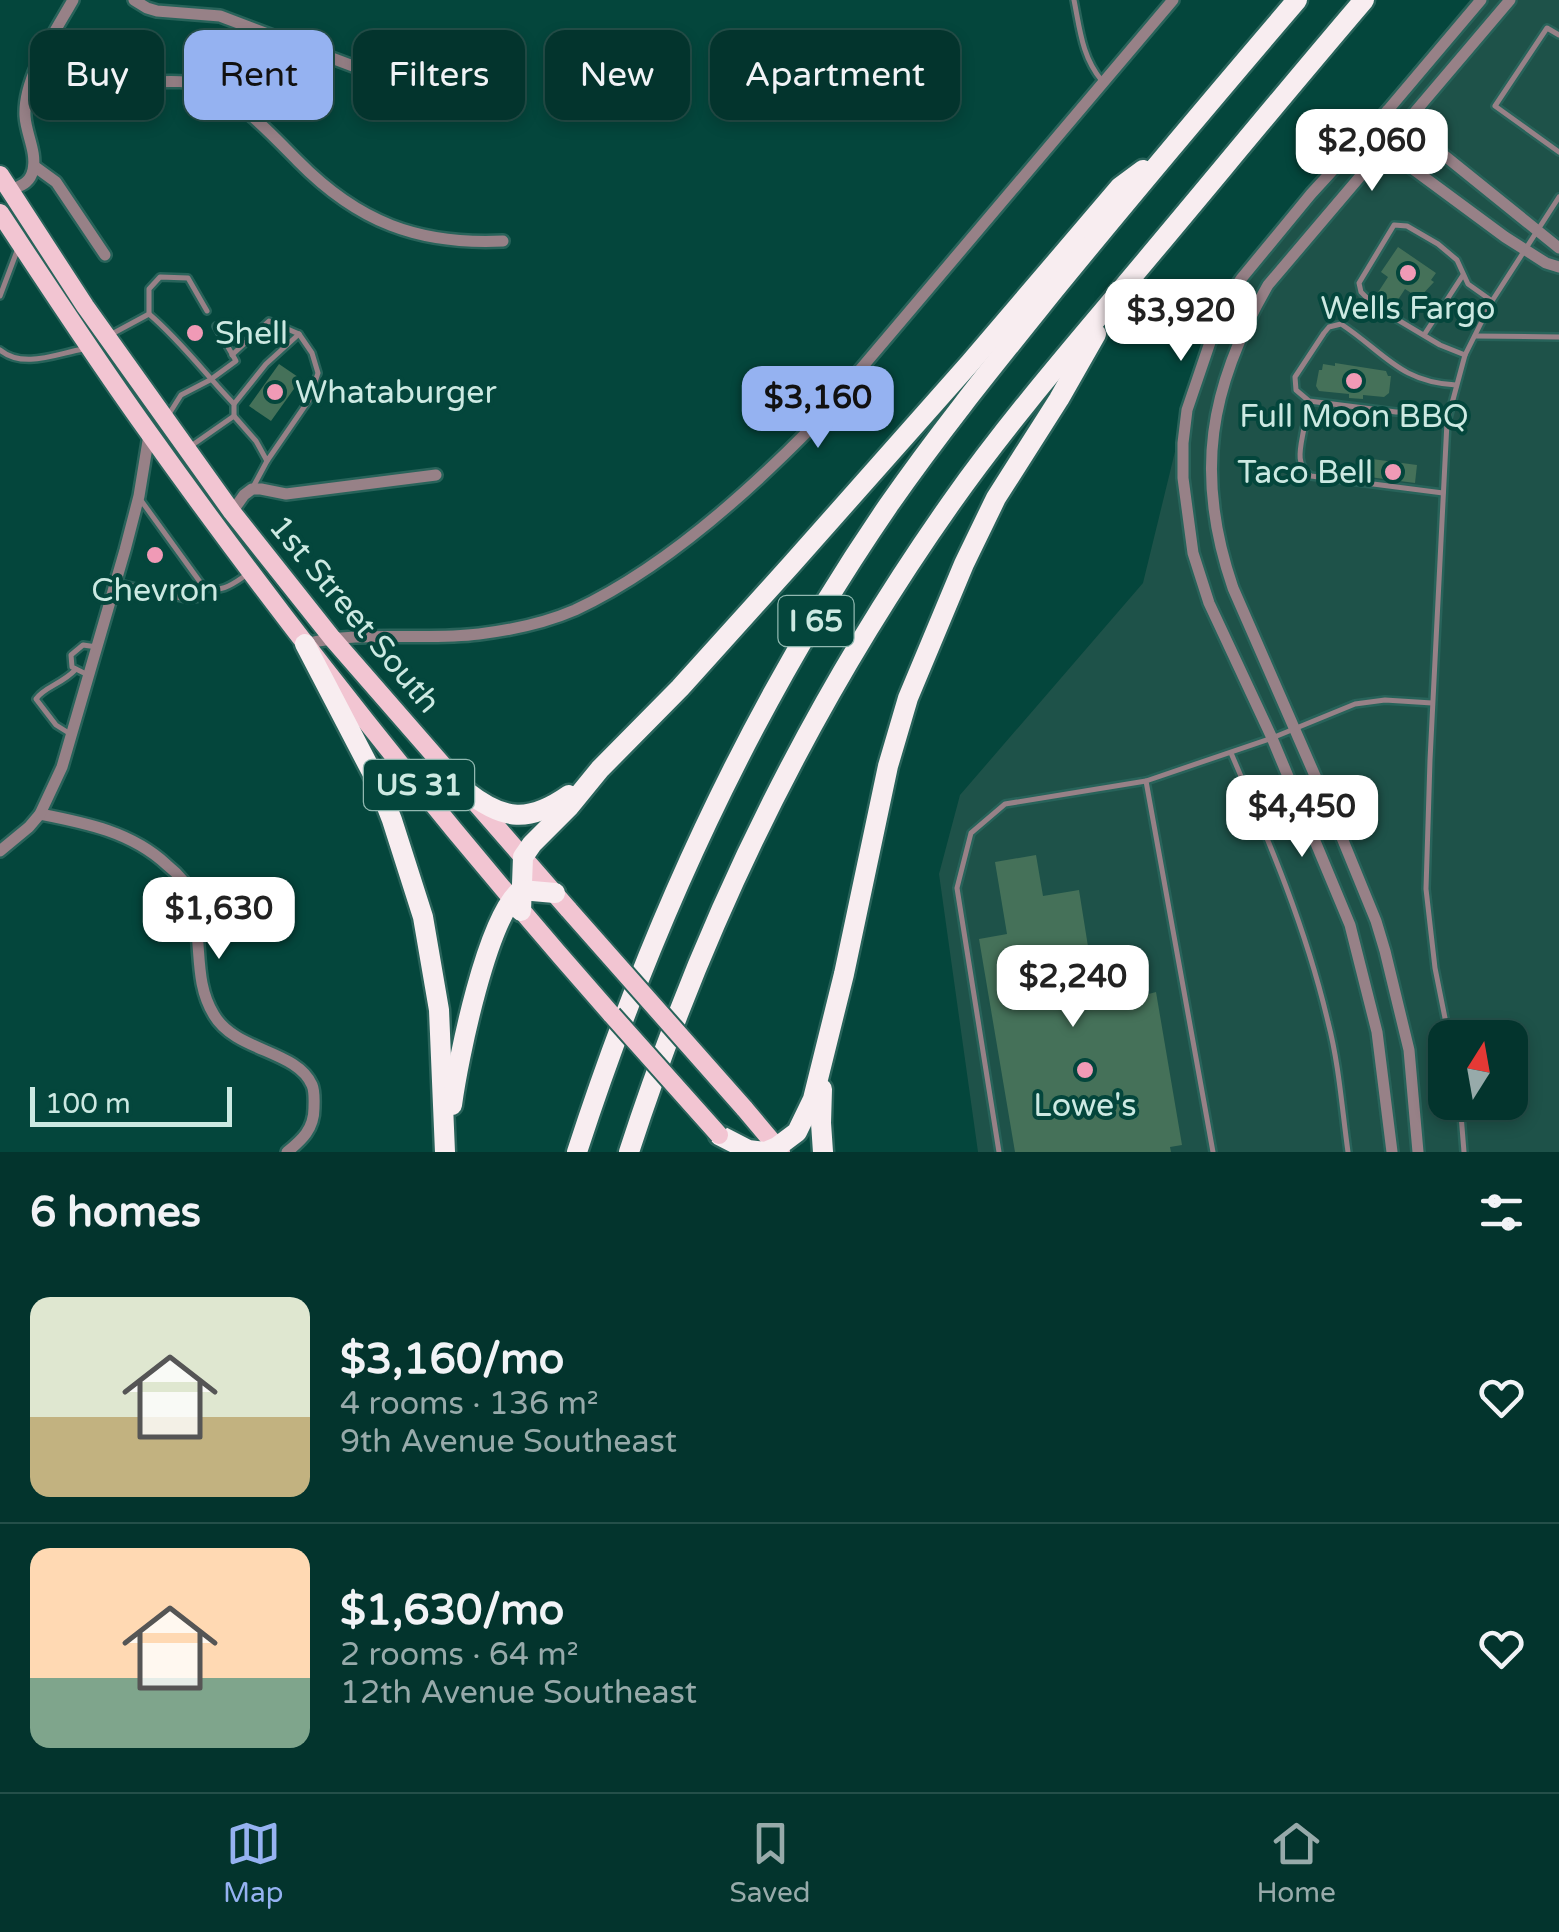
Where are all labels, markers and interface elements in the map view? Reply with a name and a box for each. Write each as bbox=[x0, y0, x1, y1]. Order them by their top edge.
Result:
chip: Buy bbox=[30, 30, 164, 120]
chip: Rent bbox=[184, 30, 333, 120]
chip: Filters bbox=[353, 30, 525, 120]
chip: New bbox=[545, 30, 690, 120]
chip: Apartment bbox=[710, 30, 960, 120]
pin: $2,060 bbox=[1291, 109, 1453, 194]
text: $2,060 bbox=[1318, 122, 1426, 160]
marker: Wells Fargo bbox=[1397, 262, 1419, 284]
pin: $3,920 bbox=[1100, 279, 1262, 364]
place label: Wells Fargo bbox=[1320, 290, 1496, 328]
text: $3,920 bbox=[1127, 292, 1235, 330]
place label: Shell bbox=[215, 315, 288, 353]
marker: Shell bbox=[184, 322, 206, 344]
pin: $3,160 bbox=[737, 366, 899, 451]
marker: Full Moon BBQ bbox=[1343, 370, 1365, 392]
place label: Whataburger bbox=[295, 374, 497, 412]
text: $3,160 bbox=[764, 379, 872, 417]
marker: Whataburger bbox=[264, 381, 286, 403]
place label: Full Moon BBQ bbox=[1239, 398, 1469, 436]
place label: Taco Bell bbox=[1237, 454, 1373, 492]
marker: Taco Bell bbox=[1382, 461, 1404, 483]
street label: 1st Street South bbox=[261, 508, 448, 721]
marker: Chevron bbox=[144, 544, 166, 566]
place label: Chevron bbox=[91, 572, 219, 610]
road number: I 65 bbox=[778, 596, 854, 646]
road number: US 31 bbox=[364, 760, 474, 810]
pin: $4,450 bbox=[1221, 775, 1383, 860]
text: $4,450 bbox=[1248, 788, 1356, 826]
pin: $1,630 bbox=[138, 877, 300, 962]
text: $1,630 bbox=[165, 890, 273, 928]
pin: $2,240 bbox=[992, 945, 1154, 1030]
text: $2,240 bbox=[1019, 958, 1127, 996]
north arrow bbox=[1428, 1020, 1528, 1120]
map controls bbox=[1428, 1020, 1528, 1120]
marker: Lowe's bbox=[1074, 1059, 1096, 1081]
scale bar bbox=[30, 1082, 232, 1126]
text: 100 m bbox=[45, 1087, 131, 1121]
place label: Lowe's bbox=[1033, 1087, 1137, 1125]
icon: filters bbox=[1474, 1185, 1529, 1240]
text: 6 homes bbox=[30, 1187, 201, 1238]
text: $3,160/mo bbox=[340, 1334, 564, 1385]
icon: home bbox=[110, 1337, 230, 1457]
icon: heart bbox=[1474, 1370, 1529, 1425]
text: 4 rooms · 136 m² bbox=[340, 1385, 599, 1423]
text: 9th Avenue Southeast bbox=[340, 1423, 677, 1461]
text: $1,630/mo bbox=[340, 1585, 564, 1636]
icon: home bbox=[110, 1588, 230, 1708]
icon: heart bbox=[1474, 1621, 1529, 1676]
text: 2 rooms · 64 m² bbox=[340, 1636, 579, 1674]
text: 12th Avenue Southeast bbox=[340, 1674, 697, 1712]
tab: Map bbox=[223, 1816, 284, 1910]
tab: Saved bbox=[730, 1816, 811, 1910]
tab: Home bbox=[1257, 1816, 1336, 1910]

